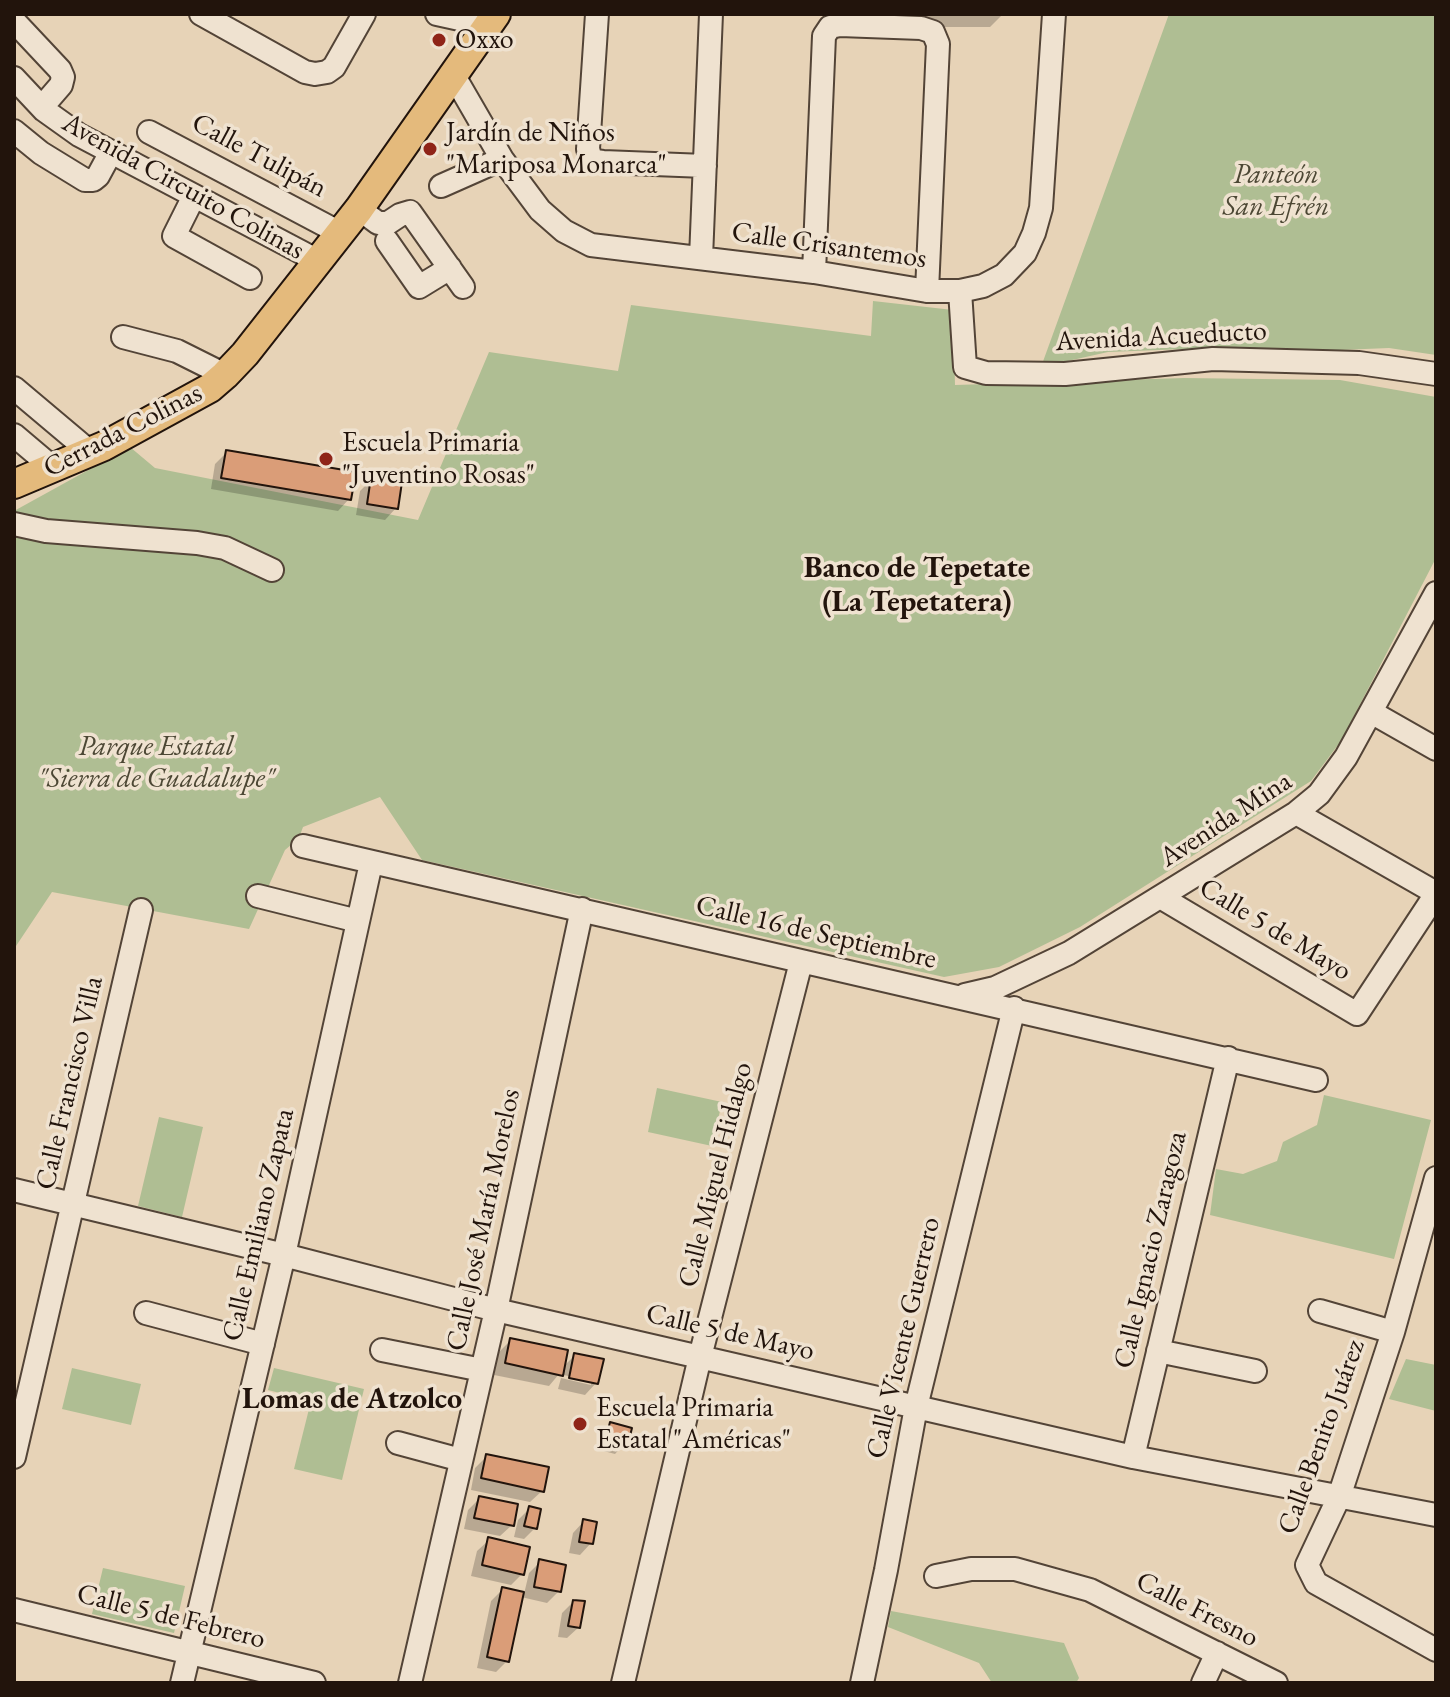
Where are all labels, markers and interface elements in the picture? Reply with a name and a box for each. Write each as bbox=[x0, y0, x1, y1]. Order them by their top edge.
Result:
place label: Oxxo bbox=[455, 23, 514, 57]
marker: Oxxo bbox=[430, 31, 448, 49]
street label: Avenida Circuito Colinas bbox=[56, 106, 310, 268]
street label: Calle Tulipán bbox=[186, 106, 332, 206]
place label: Jardín de Niños "Mariposa Monarca" bbox=[446, 116, 667, 182]
marker: Jardín de Niños "Mariposa Monarca" bbox=[421, 140, 439, 158]
park label: Panteón San Efrén bbox=[1223, 158, 1329, 224]
street label: Calle Crisantemos bbox=[729, 216, 929, 276]
street label: Avenida Acueducto bbox=[1054, 315, 1268, 359]
street label: Cerrada Colinas bbox=[38, 377, 208, 485]
place label: Escuela Primaria "Juventino Rosas" bbox=[342, 426, 535, 492]
marker: Escuela Primaria "Juventino Rosas" bbox=[317, 450, 335, 468]
district label: Banco de Tepetate (La Tepetatera) bbox=[804, 551, 1030, 622]
park label: Parque Estatal "Sierra de Guadalupe" bbox=[38, 730, 274, 796]
street label: Avenida Mina bbox=[1154, 765, 1298, 875]
street label: Calle 5 de Mayo bbox=[1193, 871, 1357, 989]
street label: Calle 16 de Septiembre bbox=[693, 889, 939, 977]
street label: Calle Francisco Villa bbox=[29, 973, 111, 1193]
street label: Calle Miguel Hidalgo bbox=[672, 1059, 760, 1291]
street label: Calle José María Morelos bbox=[440, 1086, 528, 1354]
street label: Calle Emiliano Zapata bbox=[216, 1105, 302, 1345]
street label: Calle Ignacio Zaragoza bbox=[1107, 1128, 1195, 1372]
street label: Calle Vicente Guerrero bbox=[860, 1214, 948, 1462]
street label: Calle 5 de Mayo bbox=[643, 1297, 817, 1369]
street label: Calle Benito Juárez bbox=[1271, 1335, 1373, 1539]
district label: Lomas de Atzolco bbox=[242, 1382, 462, 1418]
place label: Escuela Primaria Estatal "Américas" bbox=[596, 1391, 791, 1457]
marker: Escuela Primaria Estatal "Américas" bbox=[571, 1415, 589, 1433]
street label: Calle Fresno bbox=[1130, 1565, 1264, 1655]
street label: Calle 5 de Febrero bbox=[73, 1577, 269, 1657]

